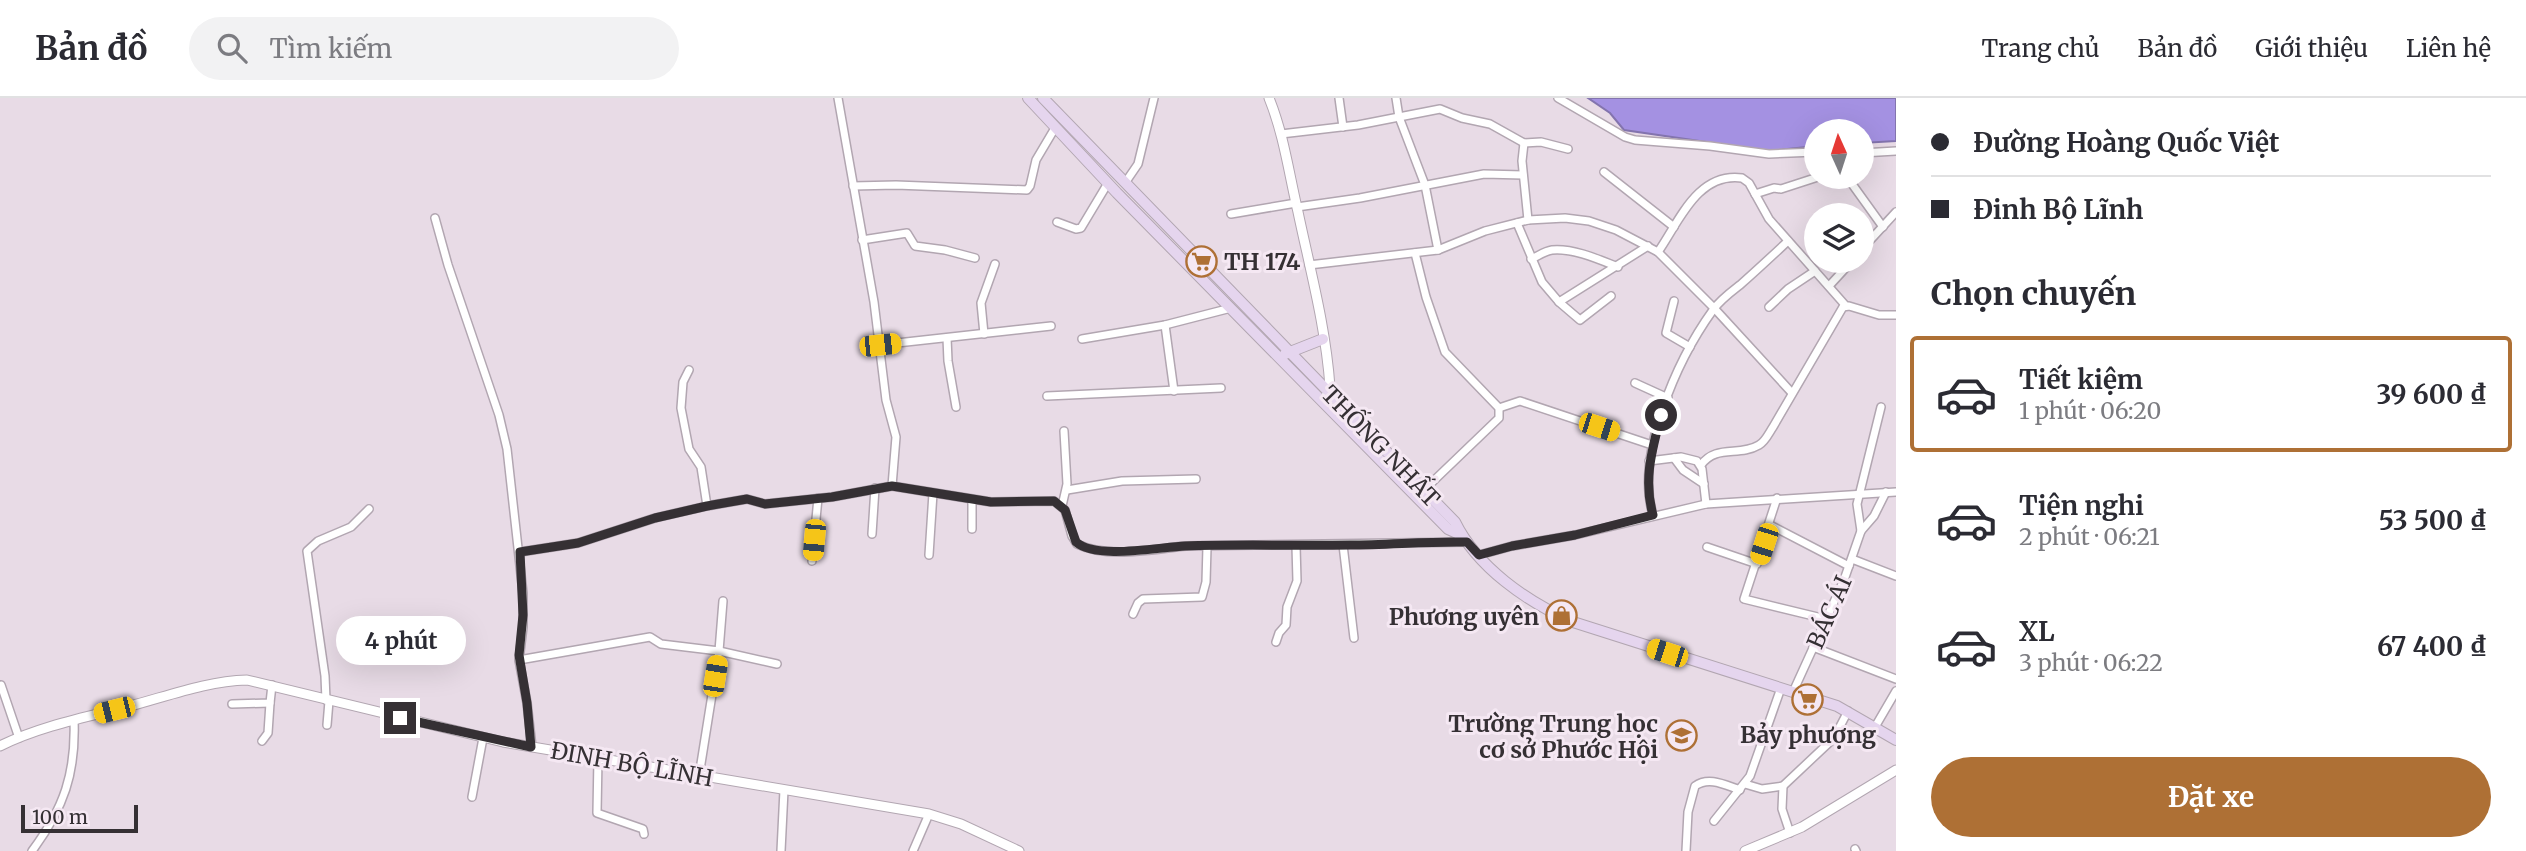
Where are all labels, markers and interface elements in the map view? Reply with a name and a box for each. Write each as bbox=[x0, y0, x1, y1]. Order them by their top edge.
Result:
search box bbox=[189, 17, 679, 80]
text: Bản đồ bbox=[35, 28, 147, 69]
icon: search bbox=[213, 29, 251, 67]
text: Tìm kiếm bbox=[269, 32, 392, 65]
text: Trang chủ bbox=[1981, 33, 2100, 64]
text: Bản đồ bbox=[2138, 33, 2217, 64]
text: Giới thiệu bbox=[2255, 33, 2368, 64]
text: Liên hệ bbox=[2406, 33, 2491, 64]
north arrow bbox=[1804, 119, 1874, 189]
map controls bbox=[1804, 119, 1874, 273]
text: Đường Hoàng Quốc Việt bbox=[1973, 126, 2279, 159]
text: Đinh Bộ Lĩnh bbox=[1973, 193, 2143, 226]
button: layers bbox=[1804, 203, 1874, 273]
supermarket icon: TH 174 bbox=[1184, 244, 1218, 278]
place label: TH 174 bbox=[1224, 247, 1301, 276]
text: Chọn chuyến bbox=[1931, 274, 2136, 314]
car bbox=[859, 332, 902, 358]
icon: car bbox=[1935, 363, 1998, 426]
text: Tiết kiệm bbox=[2019, 363, 2143, 396]
street label: THỐNG NHẤT bbox=[1316, 377, 1448, 513]
text: 39 600 ₫ bbox=[2376, 378, 2487, 411]
text: 1 phút · 06:20 bbox=[2019, 396, 2161, 425]
route start bbox=[1645, 399, 1677, 431]
car bbox=[1576, 411, 1623, 443]
icon: car bbox=[1935, 489, 1998, 552]
text: Tiện nghi bbox=[2019, 489, 2144, 522]
text: 53 500 ₫ bbox=[2379, 504, 2487, 537]
car bbox=[802, 518, 827, 562]
car bbox=[1748, 521, 1781, 567]
text: 2 phút · 06:21 bbox=[2019, 522, 2160, 551]
street label: BÁC ÁI bbox=[1800, 571, 1858, 653]
shop icon: Phương uyên bbox=[1545, 599, 1579, 633]
place label: Phương uyên bbox=[1389, 602, 1539, 631]
icon: car bbox=[1935, 615, 1998, 678]
text: XL bbox=[2019, 615, 2055, 648]
callout: 4 phút bbox=[335, 616, 465, 666]
text: 4 phút bbox=[364, 626, 438, 655]
text: 67 400 ₫ bbox=[2377, 630, 2487, 663]
car bbox=[1644, 637, 1691, 669]
text: 3 phút · 06:22 bbox=[2019, 648, 2163, 677]
car bbox=[702, 654, 729, 698]
supermarket icon: Bảy phượng bbox=[1791, 683, 1825, 717]
car bbox=[92, 695, 137, 725]
route end bbox=[384, 702, 416, 734]
place label: Trường Trung học cơ sở Phước Hội bbox=[1448, 709, 1658, 764]
school or university icon: Trường Trung học cơ sở Phước Hội bbox=[1664, 719, 1698, 753]
place label: Bảy phượng bbox=[1740, 720, 1877, 749]
street label: ĐINH BỘ LĨNH bbox=[549, 735, 715, 793]
button: Đặt xe bbox=[1931, 757, 2491, 837]
scale bar bbox=[21, 802, 138, 834]
text: 100 m bbox=[32, 805, 88, 829]

